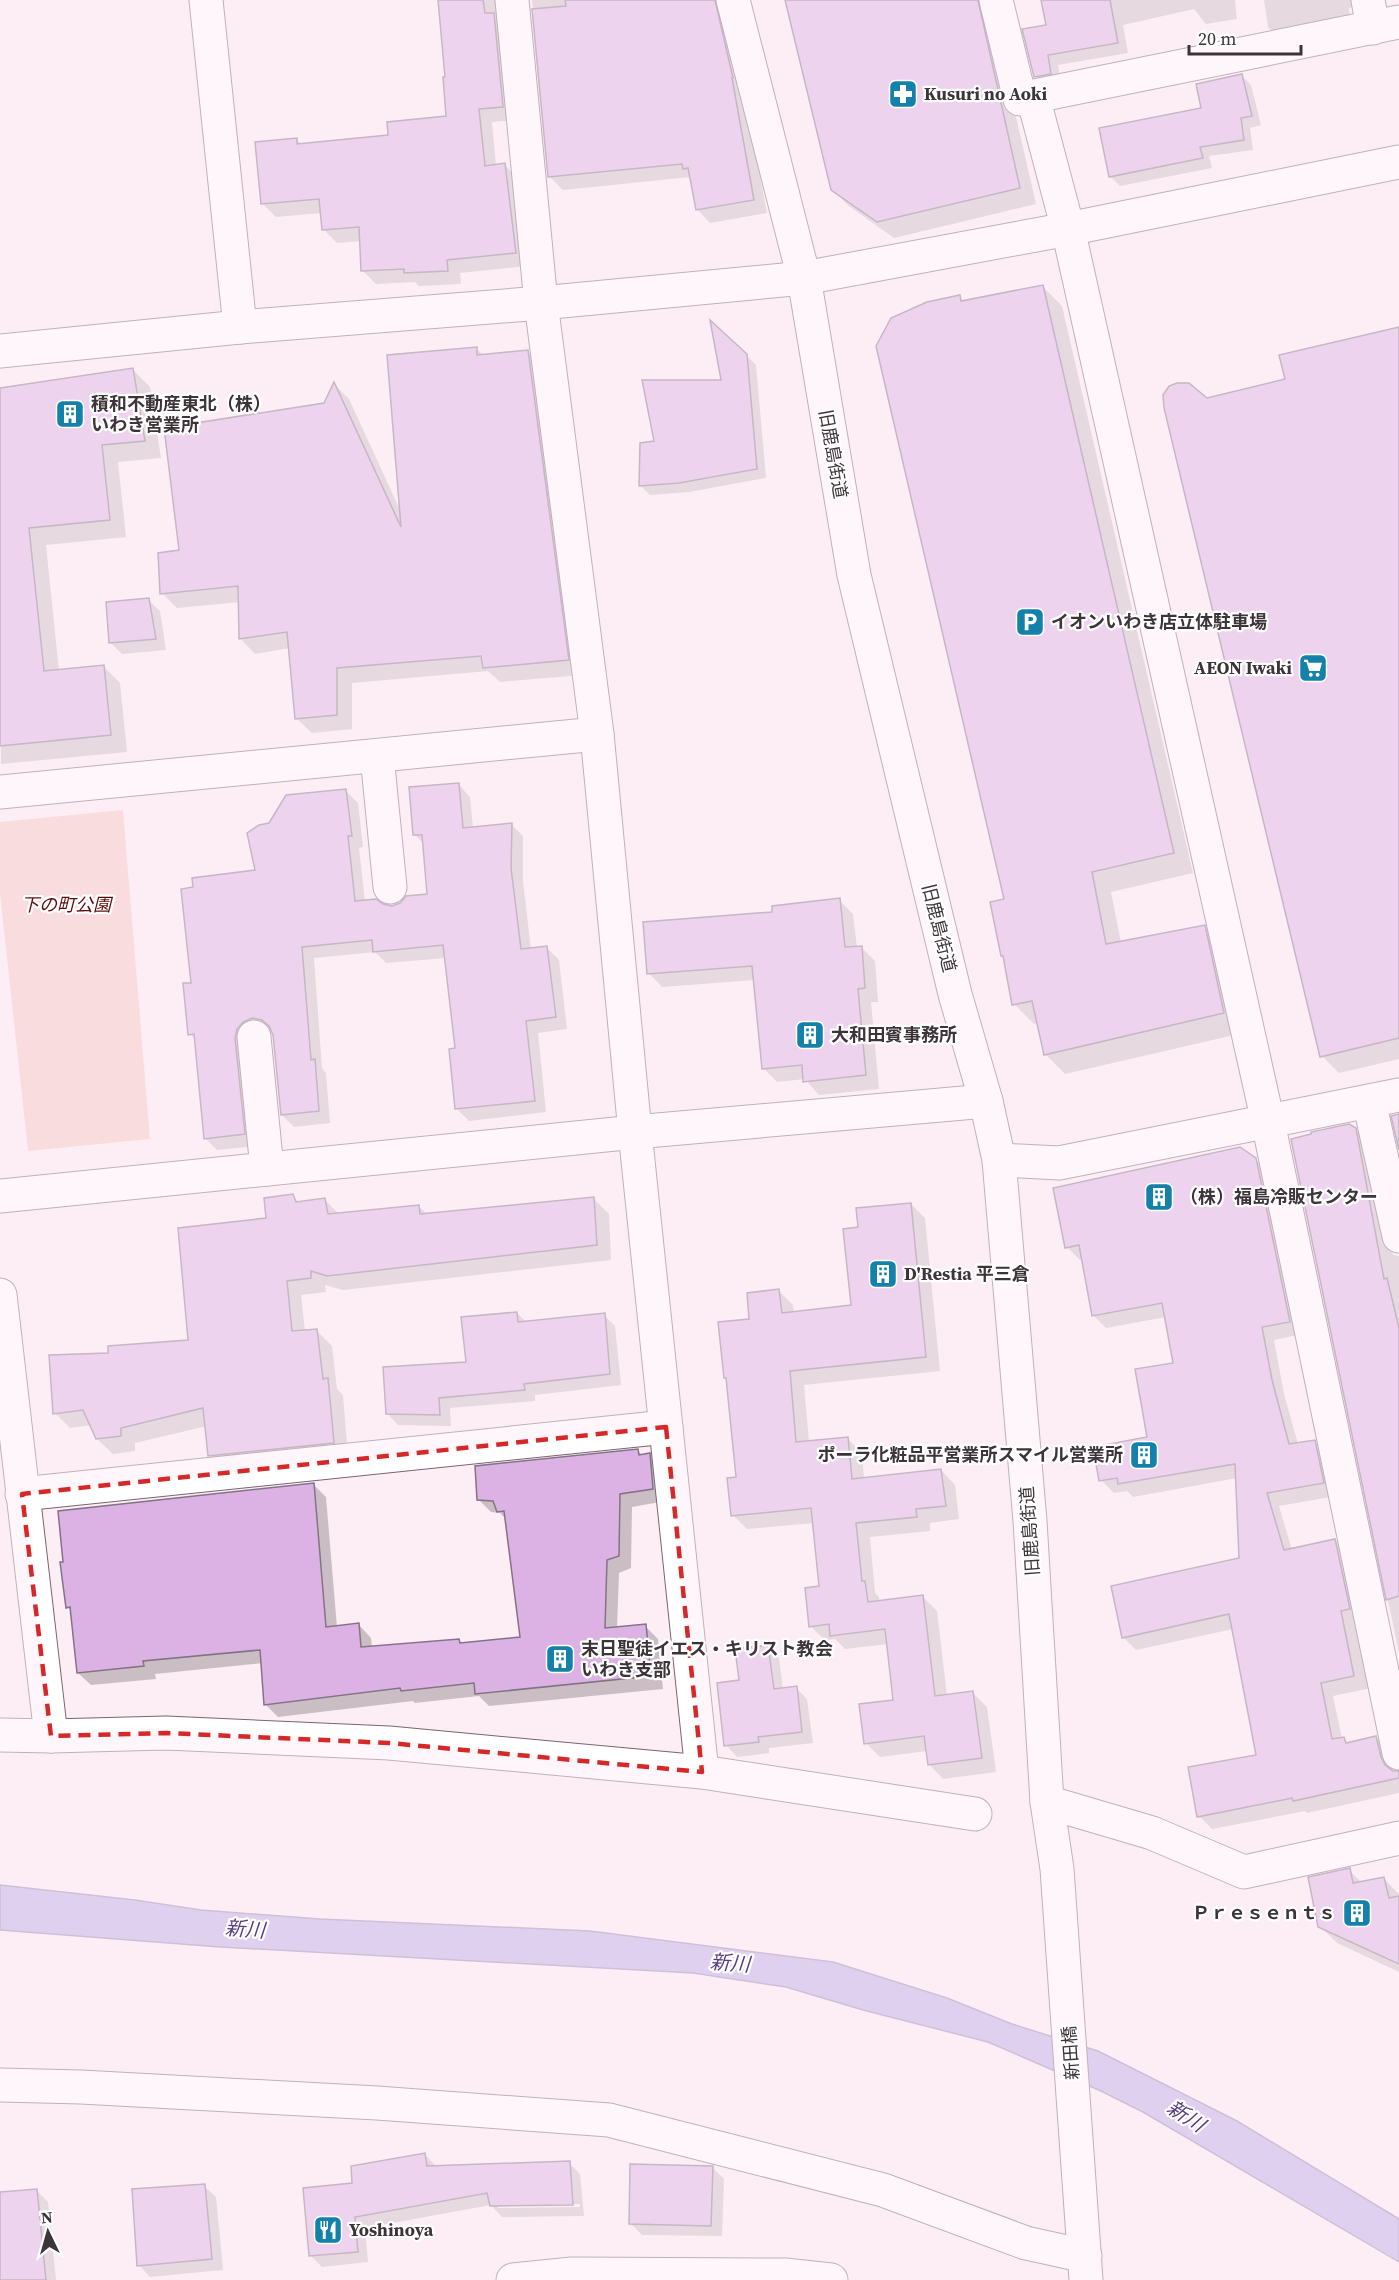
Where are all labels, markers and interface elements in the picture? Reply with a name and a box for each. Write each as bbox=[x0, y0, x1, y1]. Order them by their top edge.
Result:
scale bar bbox=[1189, 18, 1302, 56]
text: 20 m bbox=[1198, 26, 1236, 51]
pharmacy icon: Kusuri no Aoki bbox=[887, 78, 919, 110]
place label: Kusuri no Aoki bbox=[924, 81, 1048, 106]
place label: 積和不動産東北（株） いわき営業所 bbox=[91, 391, 271, 437]
building icon: 積和不動産東北（株） いわき営業所 bbox=[54, 398, 86, 430]
street label: 旧鹿島街道 bbox=[813, 407, 854, 500]
parking icon: イオンいわき店立体駐車場 bbox=[1014, 606, 1046, 638]
place label: イオンいわき店立体駐車場 bbox=[1051, 609, 1267, 634]
supermarket icon: AEON Iwaki bbox=[1297, 652, 1329, 684]
place label: AEON Iwaki bbox=[1194, 655, 1292, 680]
street label: 旧鹿島街道 bbox=[916, 881, 963, 975]
park label: 下の町公園 bbox=[21, 892, 114, 917]
building icon: 大和田賓事務所 bbox=[794, 1019, 826, 1051]
place label: 大和田賓事務所 bbox=[831, 1022, 957, 1047]
building icon: （株）福島冷販センター bbox=[1143, 1181, 1175, 1213]
place label: （株）福島冷販センター bbox=[1180, 1184, 1378, 1209]
building icon: D'Restia 平三倉 bbox=[867, 1258, 899, 1290]
place label: D'Restia 平三倉 bbox=[904, 1261, 1030, 1286]
building icon: ポーラ化粧品平営業所スマイル営業所 bbox=[1128, 1439, 1160, 1471]
place label: ポーラ化粧品平営業所スマイル営業所 bbox=[818, 1442, 1123, 1467]
street label: 旧鹿島街道 bbox=[1014, 1485, 1045, 1577]
place label: 末日聖徒イエス・キリスト教会 いわき支部 bbox=[581, 1636, 833, 1682]
building icon: 末日聖徒イエス・キリスト教会 いわき支部 bbox=[544, 1643, 576, 1675]
building icon: Ｐｒｅｓｅｎｔｓ bbox=[1341, 1897, 1373, 1929]
place label: Ｐｒｅｓｅｎｔｓ bbox=[1192, 1900, 1336, 1925]
water label: 新川 bbox=[224, 1914, 268, 1945]
water label: 新川 bbox=[709, 1948, 753, 1979]
street label: 新田橋 bbox=[1056, 2025, 1085, 2081]
water label: 新川 bbox=[1162, 2093, 1212, 2140]
north arrow bbox=[18, 2202, 78, 2262]
text: N bbox=[40, 2206, 54, 2229]
restaurant icon: Yoshinoya bbox=[312, 2214, 344, 2246]
place label: Yoshinoya bbox=[349, 2217, 434, 2242]

